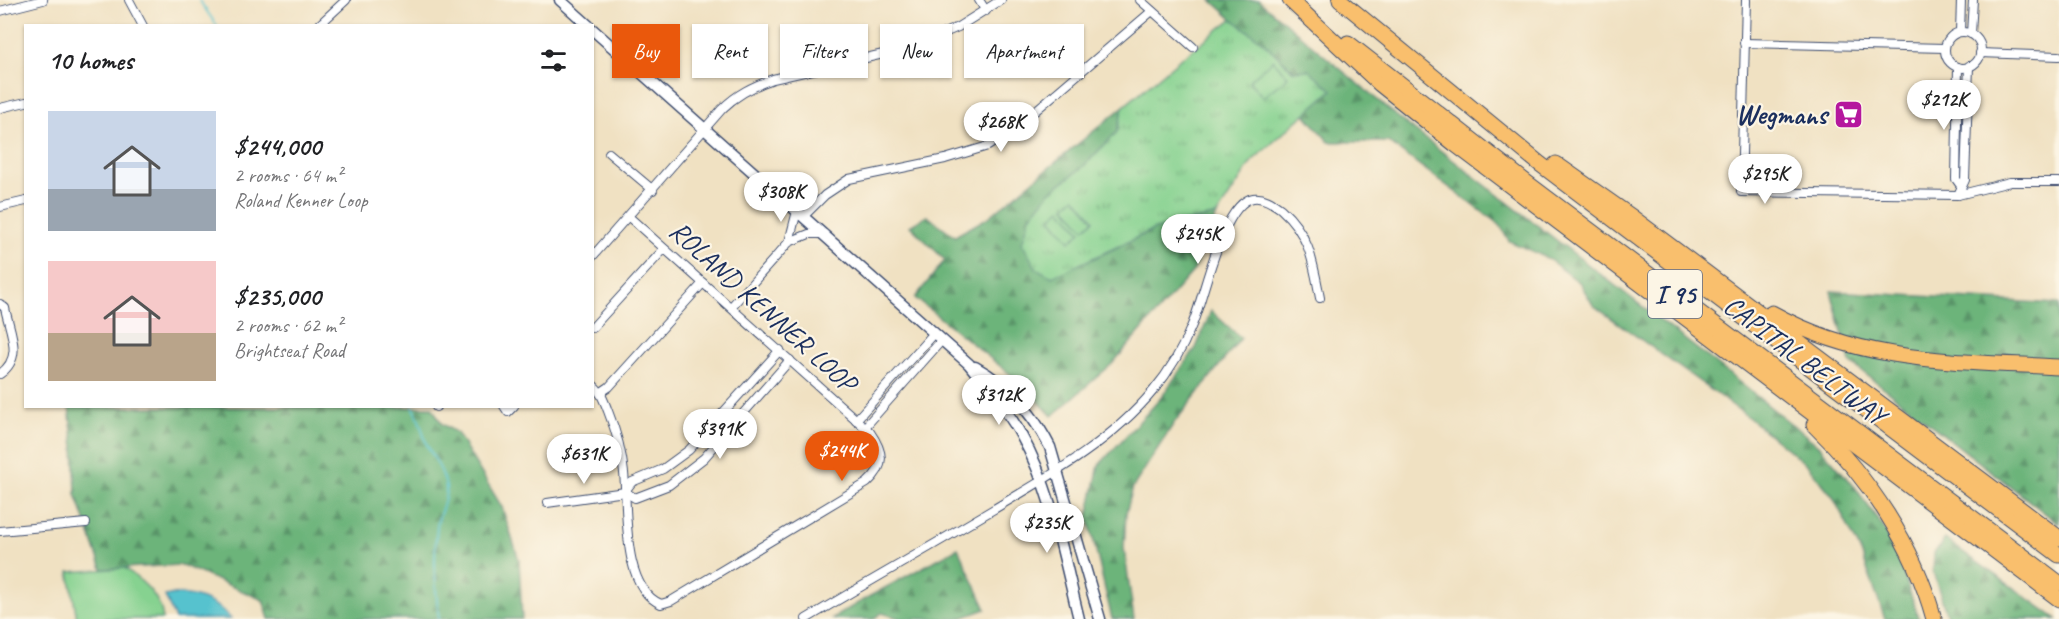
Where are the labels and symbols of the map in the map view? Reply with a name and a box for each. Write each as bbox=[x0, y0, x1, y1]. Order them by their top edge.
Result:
pin: $212K bbox=[1902, 80, 1986, 131]
place label: Wegmans bbox=[1736, 97, 1830, 132]
supermarket icon: Wegmans bbox=[1832, 98, 1864, 130]
pin: $268K bbox=[959, 102, 1043, 153]
pin: $295K bbox=[1723, 154, 1807, 205]
pin: $308K bbox=[739, 172, 823, 223]
street label: ROLAND KENNER LOOP bbox=[662, 213, 867, 402]
pin: $245K bbox=[1156, 214, 1240, 265]
road number: I 95 bbox=[1648, 270, 1702, 318]
street label: CAPITAL BELTWAY bbox=[1717, 288, 1896, 435]
pin: $312K bbox=[957, 375, 1041, 426]
pin: $391K bbox=[678, 409, 762, 460]
pin: $244K bbox=[800, 431, 884, 482]
pin: $631K bbox=[542, 434, 626, 485]
pin: $235K bbox=[1005, 503, 1089, 554]

